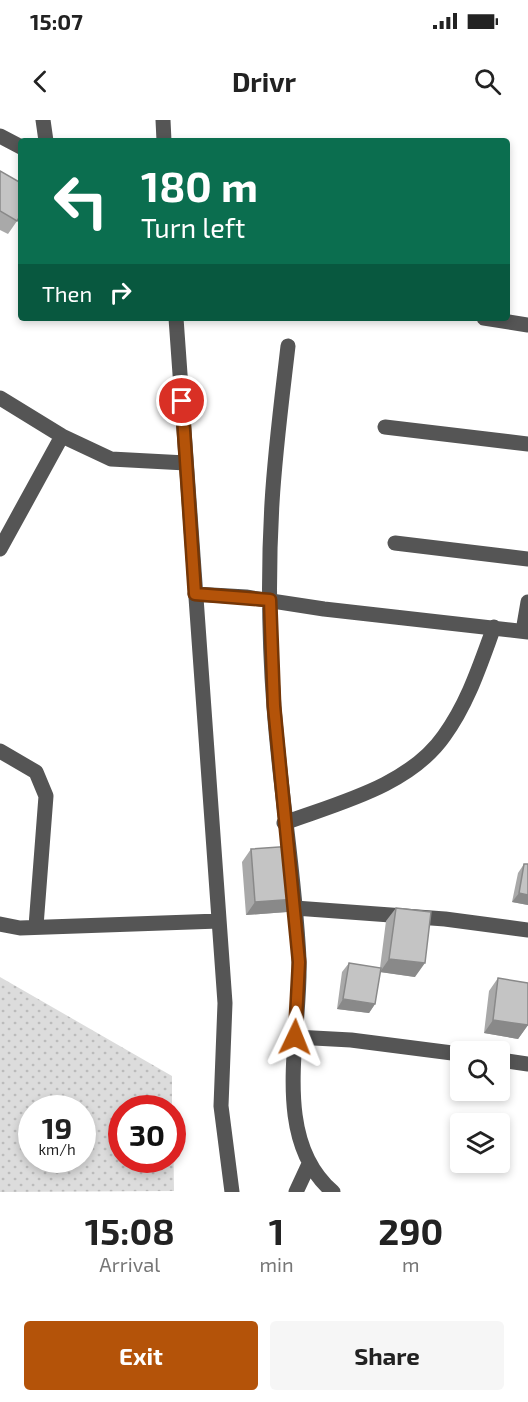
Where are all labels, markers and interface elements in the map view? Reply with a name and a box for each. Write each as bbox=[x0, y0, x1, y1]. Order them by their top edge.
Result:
text: 15:07 bbox=[30, 8, 83, 34]
icon: back bbox=[24, 65, 57, 98]
text: Drivr bbox=[232, 65, 296, 97]
icon: search bbox=[471, 65, 504, 98]
text: 180 m bbox=[141, 160, 258, 210]
icon: left bbox=[42, 162, 120, 240]
text: Turn left bbox=[141, 211, 245, 243]
icon: right bbox=[104, 276, 137, 309]
text: Then bbox=[42, 280, 92, 306]
pin bbox=[156, 375, 207, 426]
icon: arrive bbox=[165, 384, 198, 417]
position arrow bbox=[263, 1005, 327, 1069]
map controls bbox=[450, 1041, 510, 1173]
button: search bbox=[450, 1041, 510, 1101]
speed limit sign: 30 bbox=[108, 1095, 186, 1173]
text: 19 bbox=[42, 1109, 72, 1145]
button: layers bbox=[450, 1113, 510, 1173]
text: km/h bbox=[38, 1140, 76, 1158]
text: 15:08 bbox=[85, 1209, 175, 1252]
text: 1 bbox=[269, 1209, 284, 1252]
text: 290 bbox=[378, 1209, 443, 1252]
text: Arrival bbox=[99, 1252, 160, 1276]
text: min bbox=[259, 1252, 294, 1276]
text: m bbox=[402, 1252, 420, 1276]
button: Exit bbox=[24, 1321, 258, 1390]
button: Share bbox=[270, 1321, 504, 1390]

